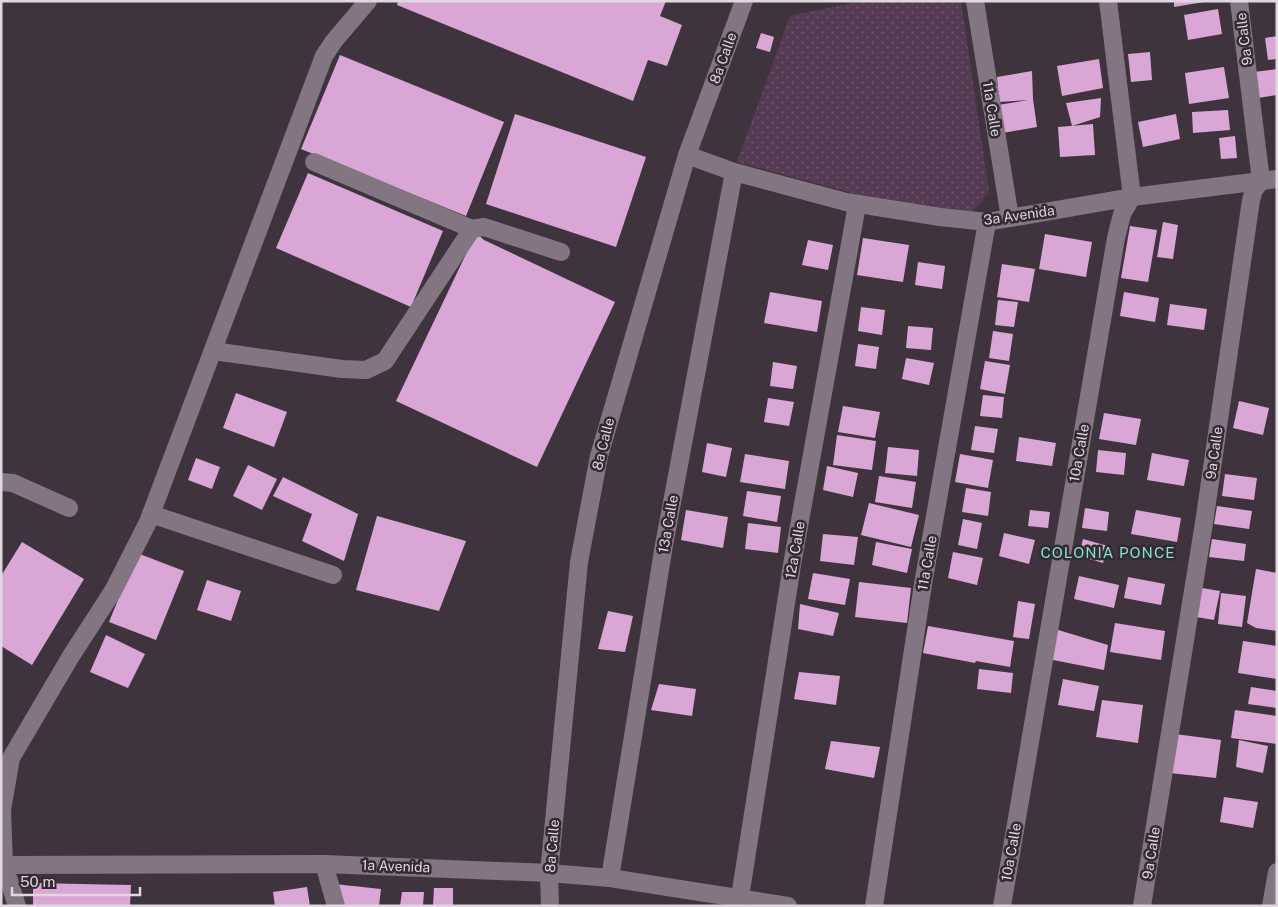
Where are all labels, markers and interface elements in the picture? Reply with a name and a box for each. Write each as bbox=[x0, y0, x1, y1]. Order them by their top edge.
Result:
street label: 9a Calle bbox=[1233, 12, 1255, 66]
street label: 8a Calle bbox=[706, 30, 740, 86]
street label: 11a Calle bbox=[980, 80, 1004, 138]
street label: 3a Avenida bbox=[982, 202, 1056, 228]
street label: 8a Calle bbox=[589, 416, 617, 472]
street label: 10a Calle bbox=[1066, 423, 1092, 483]
street label: 9a Calle bbox=[1202, 426, 1226, 480]
street label: 13a Calle bbox=[655, 494, 681, 554]
street label: 12a Calle bbox=[782, 520, 808, 580]
street label: 11a Calle bbox=[914, 534, 940, 592]
district label: COLONIA PONCE bbox=[1040, 544, 1176, 561]
street label: 8a Calle bbox=[542, 819, 562, 873]
street label: 10a Calle bbox=[998, 822, 1024, 882]
street label: 9a Calle bbox=[1139, 825, 1163, 880]
street label: 1a Avenida bbox=[362, 857, 430, 875]
scale bar bbox=[12, 864, 140, 896]
text: 50 m bbox=[20, 873, 55, 890]

